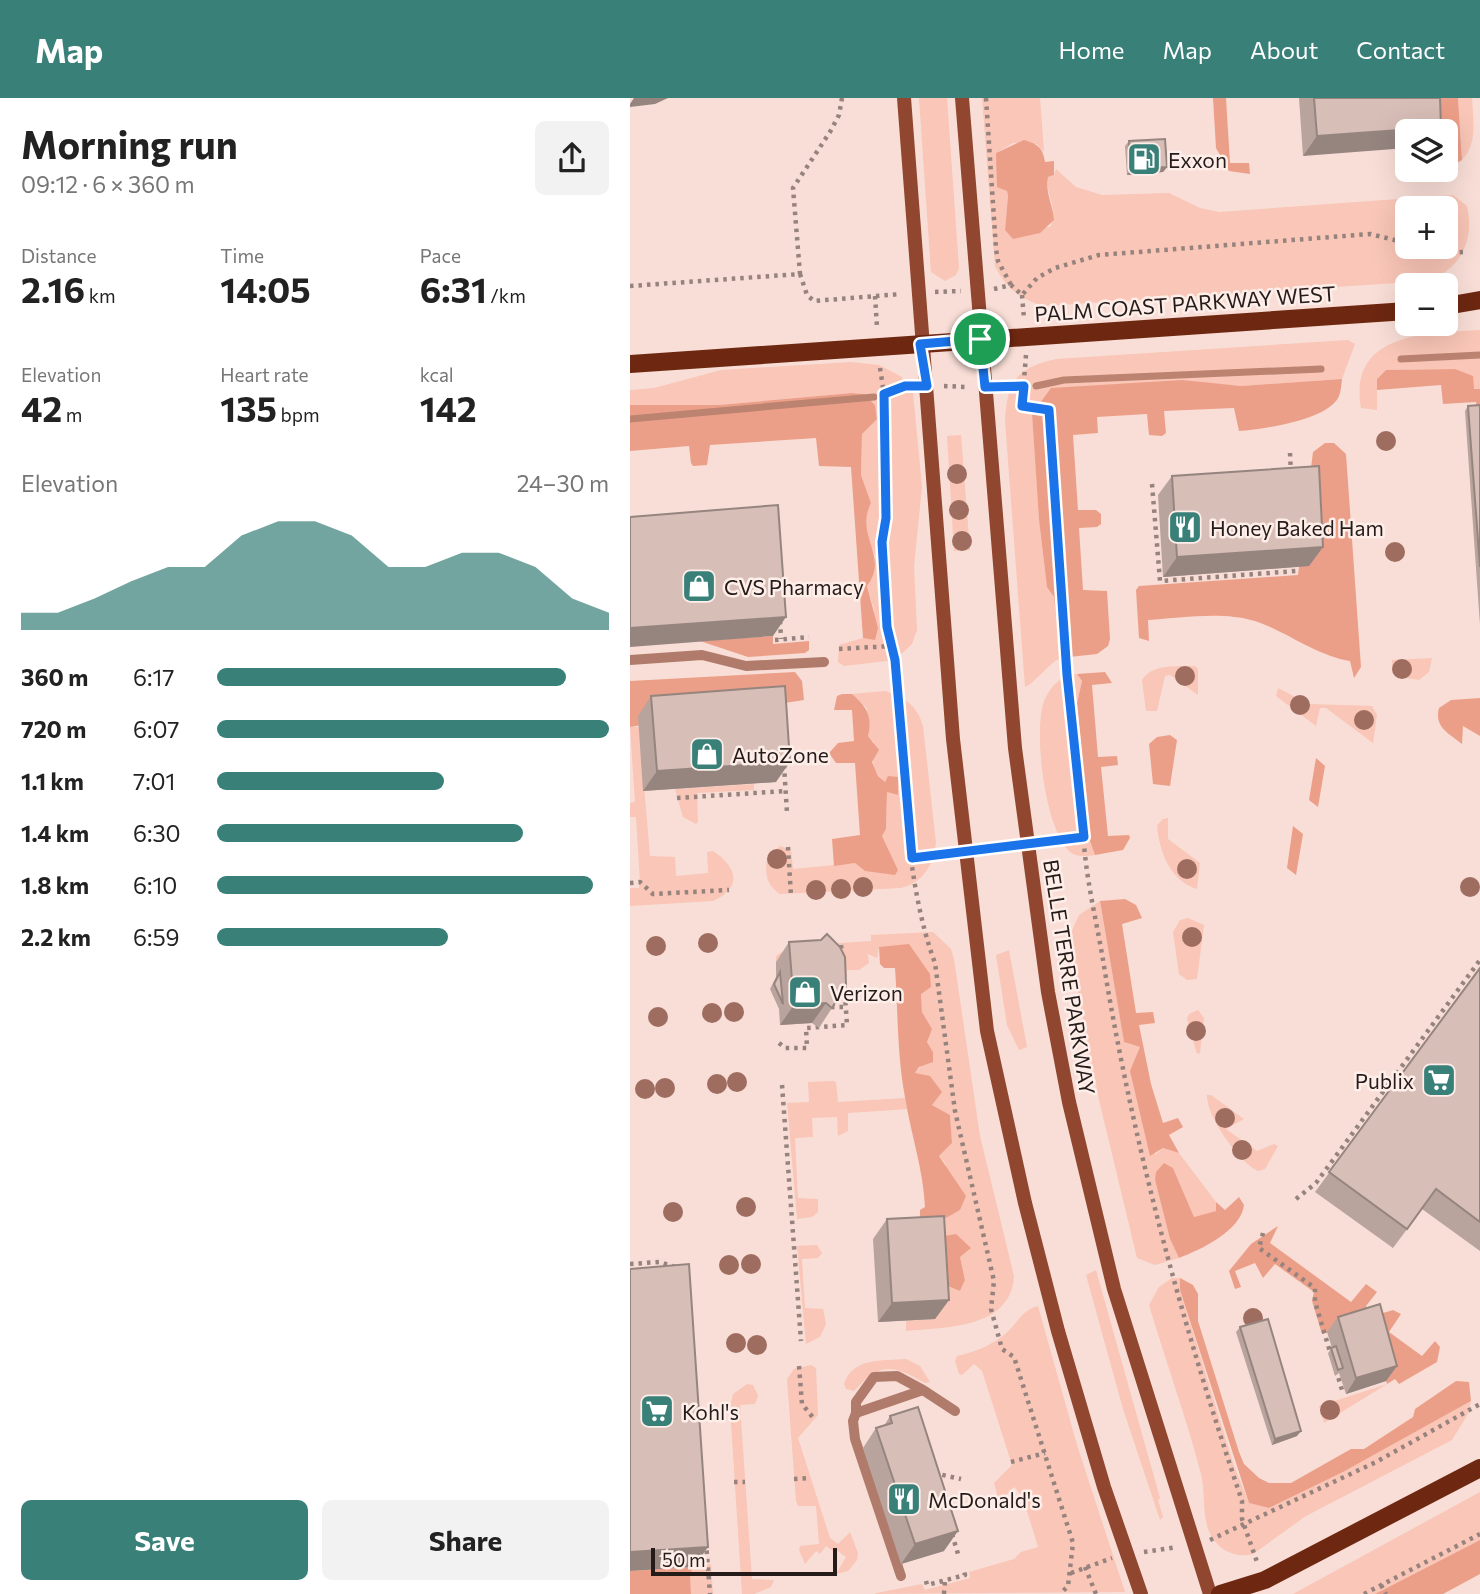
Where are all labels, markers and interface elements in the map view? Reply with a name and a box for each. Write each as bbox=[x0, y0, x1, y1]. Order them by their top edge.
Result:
text: Map bbox=[35, 29, 103, 70]
text: Home bbox=[1059, 35, 1125, 64]
text: Map bbox=[1163, 35, 1212, 64]
text: About bbox=[1250, 35, 1318, 64]
text: Contact bbox=[1356, 35, 1445, 64]
map controls bbox=[1395, 119, 1458, 336]
button: layers bbox=[1395, 119, 1458, 182]
text: Morning run bbox=[21, 120, 238, 167]
button: share bbox=[535, 121, 609, 195]
fuel station icon: Exxon bbox=[1125, 140, 1163, 178]
place label: Exxon bbox=[1168, 147, 1227, 172]
text: 09:12 · 6 × 360 m bbox=[21, 170, 195, 198]
button: + bbox=[1395, 196, 1458, 259]
text: Distance bbox=[21, 244, 97, 267]
text: Time bbox=[220, 244, 264, 267]
text: Pace bbox=[420, 244, 461, 267]
text: 2.16 bbox=[21, 267, 85, 310]
text: 14:05 bbox=[220, 267, 311, 310]
text: 6:31 bbox=[420, 267, 487, 310]
button: − bbox=[1395, 273, 1458, 336]
street label: PALM COAST PARKWAY WEST bbox=[1033, 280, 1337, 326]
text: km bbox=[85, 284, 116, 307]
text: /km bbox=[487, 284, 526, 307]
pin bbox=[950, 309, 1010, 369]
icon: arrive bbox=[961, 320, 999, 358]
text: Elevation bbox=[21, 363, 101, 386]
text: Heart rate bbox=[220, 363, 309, 386]
text: kcal bbox=[420, 363, 454, 386]
text: 42 bbox=[21, 386, 62, 429]
text: 135 bbox=[220, 386, 277, 429]
text: 142 bbox=[420, 386, 477, 429]
text: m bbox=[62, 403, 82, 426]
text: bpm bbox=[277, 403, 320, 426]
text: Elevation bbox=[21, 469, 118, 497]
text: 24–30 m bbox=[517, 469, 609, 497]
restaurant icon: Honey Baked Ham bbox=[1166, 508, 1204, 546]
place label: Honey Baked Ham bbox=[1210, 515, 1384, 540]
shop icon: CVS Pharmacy bbox=[680, 567, 718, 605]
place label: CVS Pharmacy bbox=[724, 574, 864, 599]
text: 360 m bbox=[21, 663, 88, 691]
text: 6:17 bbox=[133, 663, 174, 691]
text: 720 m bbox=[21, 715, 86, 743]
text: 6:07 bbox=[133, 715, 179, 743]
shop icon: AutoZone bbox=[688, 735, 726, 773]
place label: AutoZone bbox=[732, 742, 829, 767]
text: 1.1 km bbox=[21, 767, 84, 795]
text: 7:01 bbox=[133, 767, 175, 795]
text: 1.4 km bbox=[21, 819, 89, 847]
text: 6:30 bbox=[133, 819, 181, 847]
street label: BELLE TERRE PARKWAY bbox=[1039, 857, 1101, 1097]
text: 1.8 km bbox=[21, 871, 89, 899]
text: 6:10 bbox=[133, 871, 177, 899]
text: 2.2 km bbox=[21, 923, 91, 951]
text: 6:59 bbox=[133, 923, 180, 951]
shop icon: Verizon bbox=[786, 973, 824, 1011]
place label: Verizon bbox=[830, 980, 903, 1005]
supermarket icon: Publix bbox=[1420, 1061, 1458, 1099]
place label: Publix bbox=[1355, 1068, 1414, 1093]
supermarket icon: Kohl's bbox=[638, 1392, 676, 1430]
place label: Kohl's bbox=[682, 1399, 739, 1424]
restaurant icon: McDonald's bbox=[885, 1480, 923, 1518]
place label: McDonald's bbox=[928, 1487, 1041, 1512]
button: Save bbox=[21, 1500, 308, 1580]
button: Share bbox=[322, 1500, 609, 1580]
scale bar bbox=[651, 1545, 836, 1577]
text: 50 m bbox=[662, 1548, 706, 1571]

